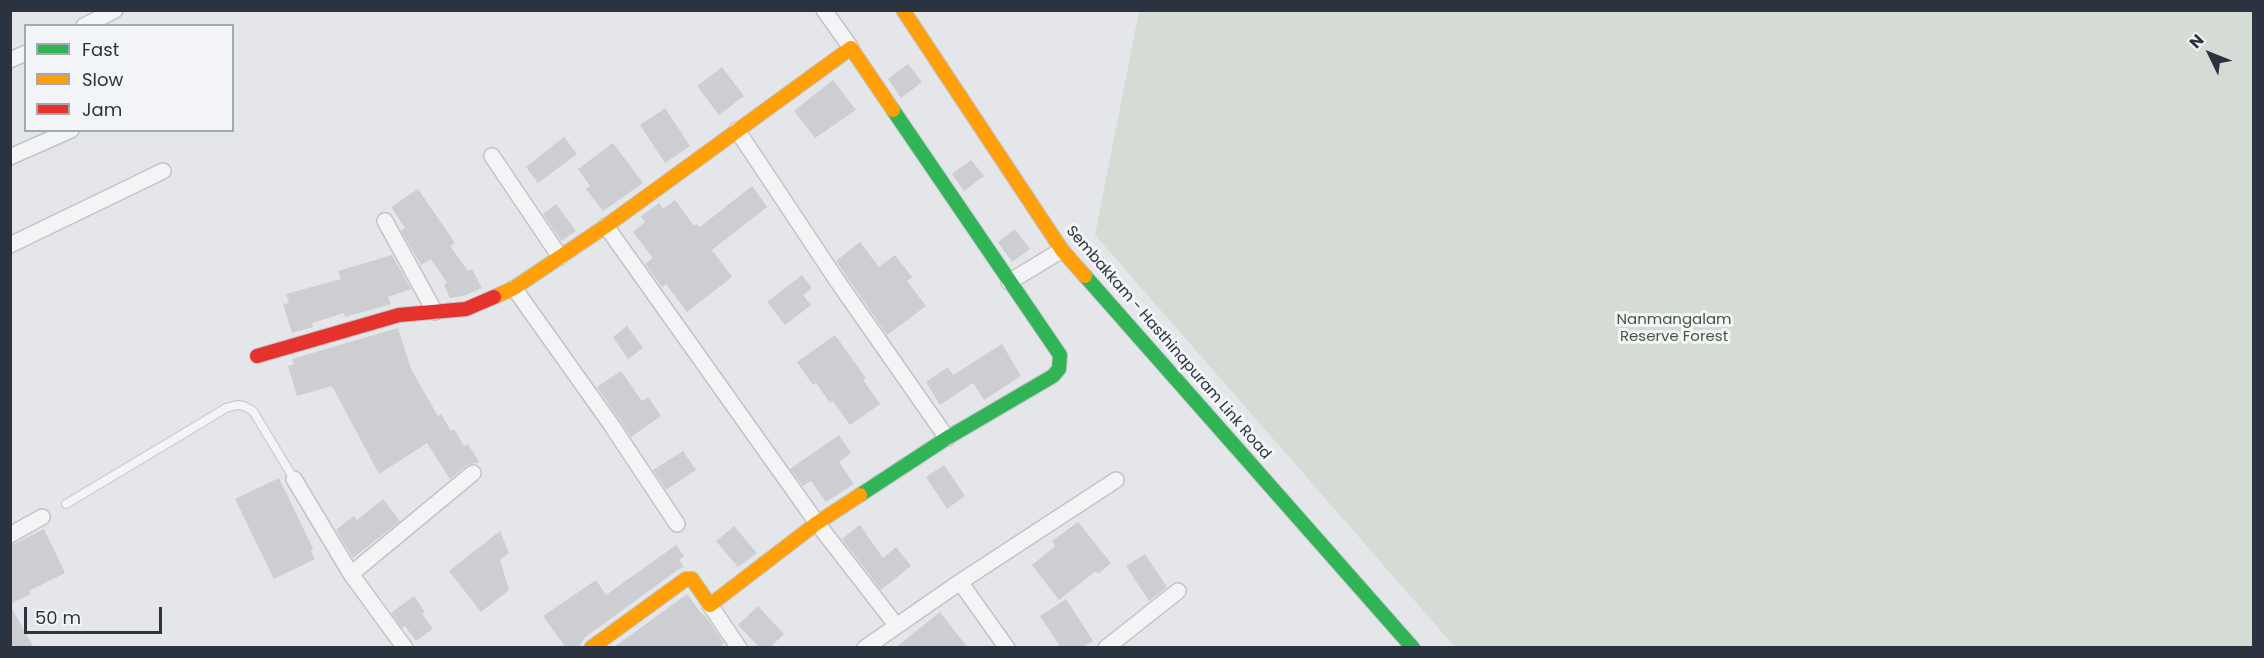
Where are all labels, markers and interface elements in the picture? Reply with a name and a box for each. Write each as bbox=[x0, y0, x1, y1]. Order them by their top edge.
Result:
legend bbox=[24, 24, 234, 132]
north arrow bbox=[2180, 24, 2240, 84]
text: N bbox=[2184, 29, 2209, 54]
text: Fast bbox=[82, 37, 119, 62]
text: Slow bbox=[82, 67, 123, 92]
text: Jam bbox=[82, 97, 122, 122]
street label: Sembakkam - Hasthinapuram Link Road bbox=[1062, 223, 1274, 463]
park label: Nanmangalam Reserve Forest bbox=[1616, 311, 1732, 346]
scale bar bbox=[27, 595, 165, 633]
text: 50 m bbox=[35, 605, 81, 630]

